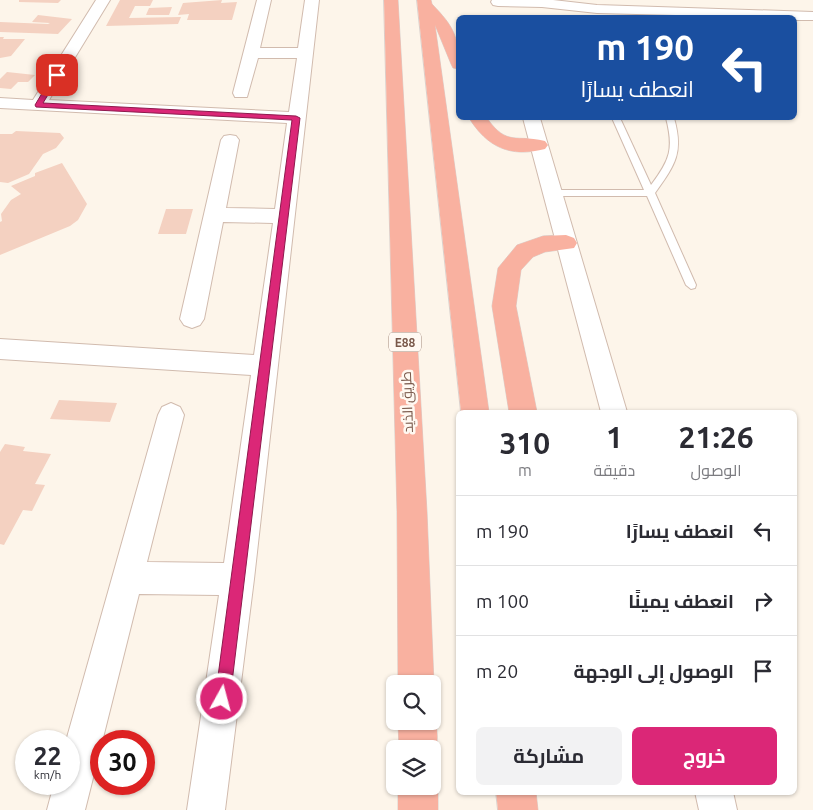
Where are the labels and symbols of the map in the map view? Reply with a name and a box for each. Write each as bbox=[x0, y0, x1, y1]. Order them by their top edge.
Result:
pin bbox=[36, 54, 78, 96]
road number: E88 bbox=[389, 332, 421, 352]
street label: طريق الذيد bbox=[398, 371, 417, 433]
position arrow bbox=[195, 672, 247, 724]
speed limit sign: 30 bbox=[90, 730, 155, 795]

